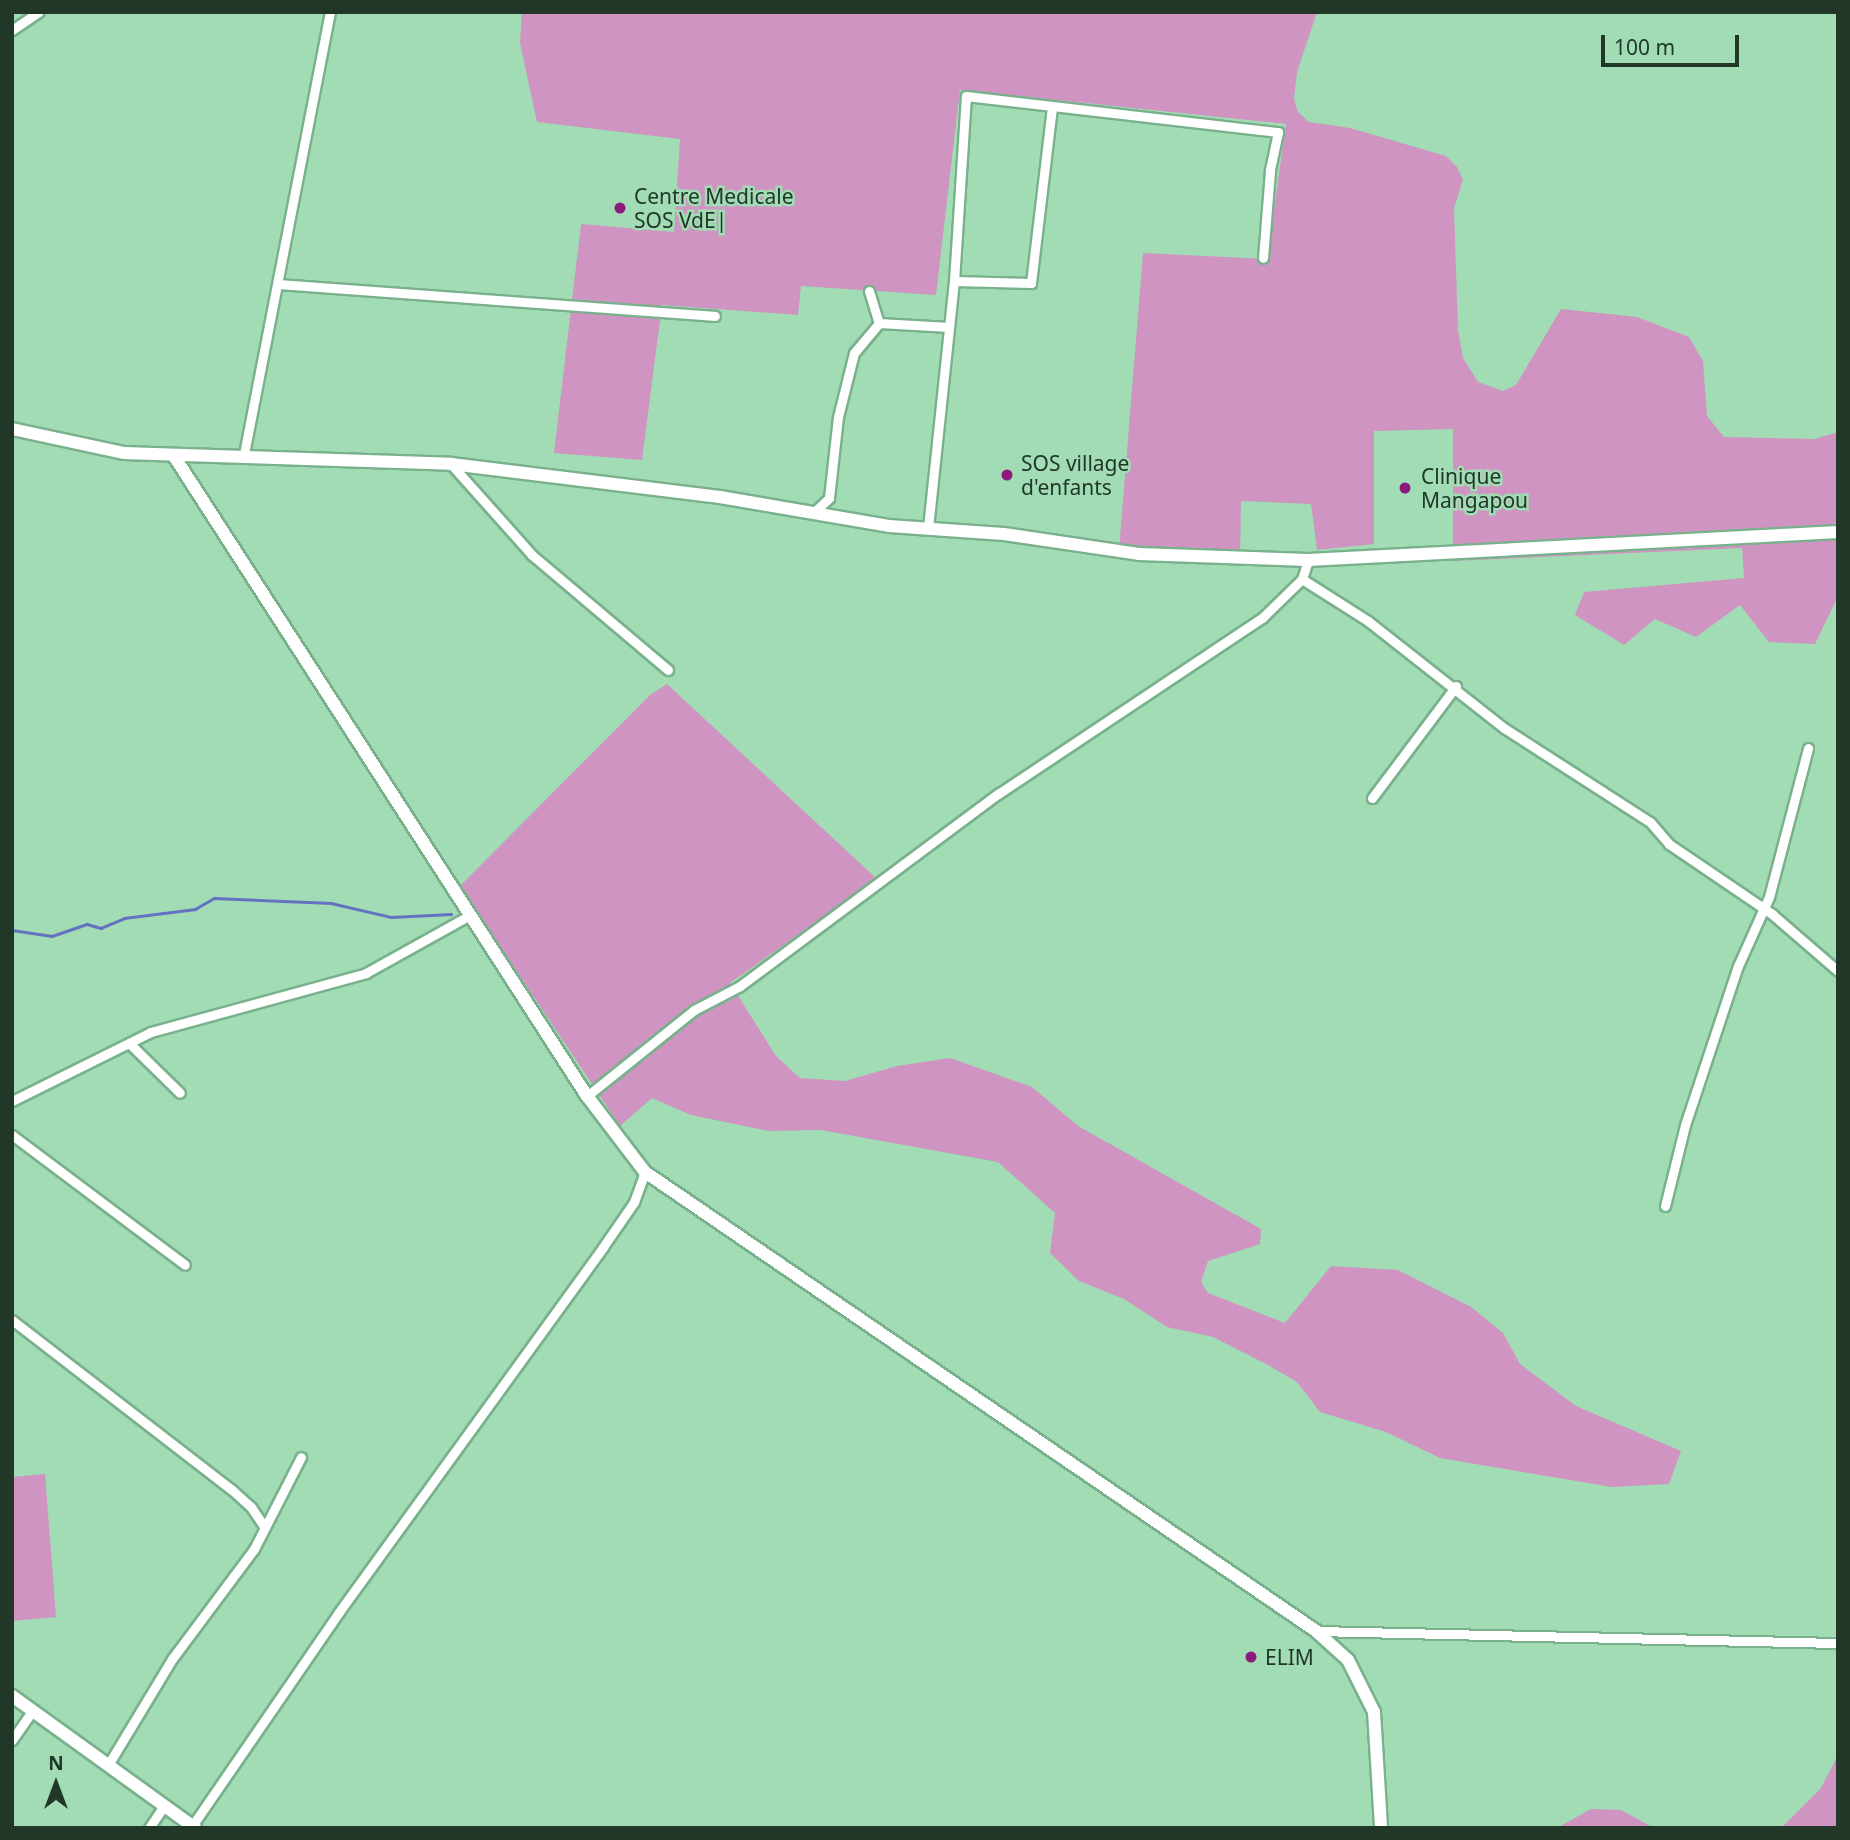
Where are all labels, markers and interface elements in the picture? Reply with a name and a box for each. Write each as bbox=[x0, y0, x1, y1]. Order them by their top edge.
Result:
scale bar bbox=[1605, 21, 1743, 65]
text: 100 m bbox=[1614, 33, 1675, 61]
place label: Centre Medicale SOS VdE| bbox=[634, 183, 794, 233]
marker: Centre Medicale SOS VdE| bbox=[612, 200, 628, 216]
place label: SOS village d'enfants bbox=[1021, 450, 1129, 500]
place label: Clinique Mangapou bbox=[1421, 463, 1528, 513]
marker: SOS village d'enfants bbox=[999, 467, 1015, 483]
marker: Clinique Mangapou bbox=[1395, 478, 1415, 498]
place label: ELIM bbox=[1265, 1644, 1314, 1670]
marker: ELIM bbox=[1243, 1649, 1259, 1665]
north arrow bbox=[21, 1749, 91, 1819]
text: N bbox=[48, 1750, 64, 1776]

